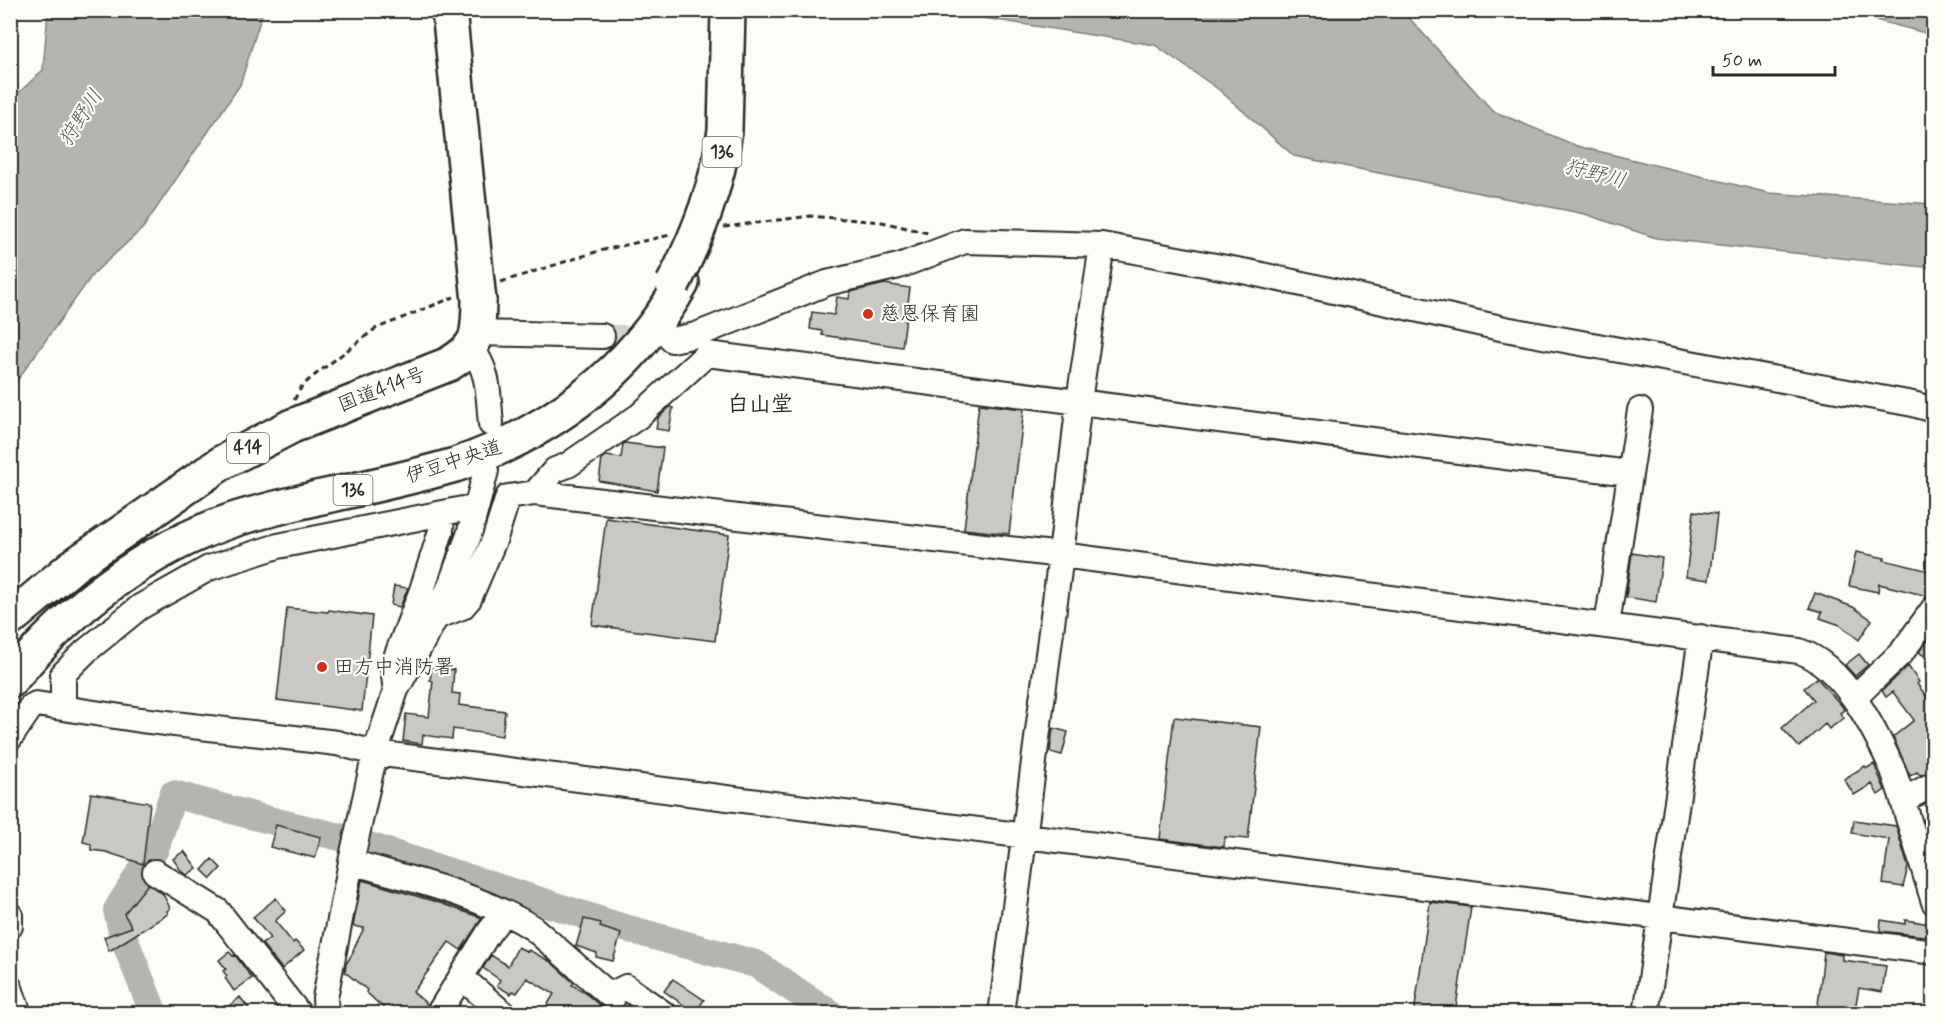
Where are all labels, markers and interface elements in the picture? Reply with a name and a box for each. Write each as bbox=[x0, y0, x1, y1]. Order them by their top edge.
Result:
scale bar bbox=[1713, 39, 1834, 77]
text: 50 m bbox=[1722, 49, 1762, 73]
water label: 狩野川 bbox=[52, 84, 110, 152]
road number: 136 bbox=[702, 137, 742, 167]
water label: 狩野川 bbox=[1561, 152, 1629, 196]
place label: 慈恩保育園 bbox=[880, 301, 980, 328]
marker: 慈恩保育園 bbox=[861, 307, 875, 321]
street label: 国道414号 bbox=[334, 361, 430, 419]
district label: 白山堂 bbox=[727, 391, 793, 419]
road number: 414 bbox=[227, 433, 269, 463]
street label: 伊豆中央道 bbox=[402, 434, 506, 490]
road number: 136 bbox=[334, 475, 372, 505]
place label: 田方中消防署 bbox=[334, 654, 454, 681]
marker: 田方中消防署 bbox=[315, 660, 329, 674]

